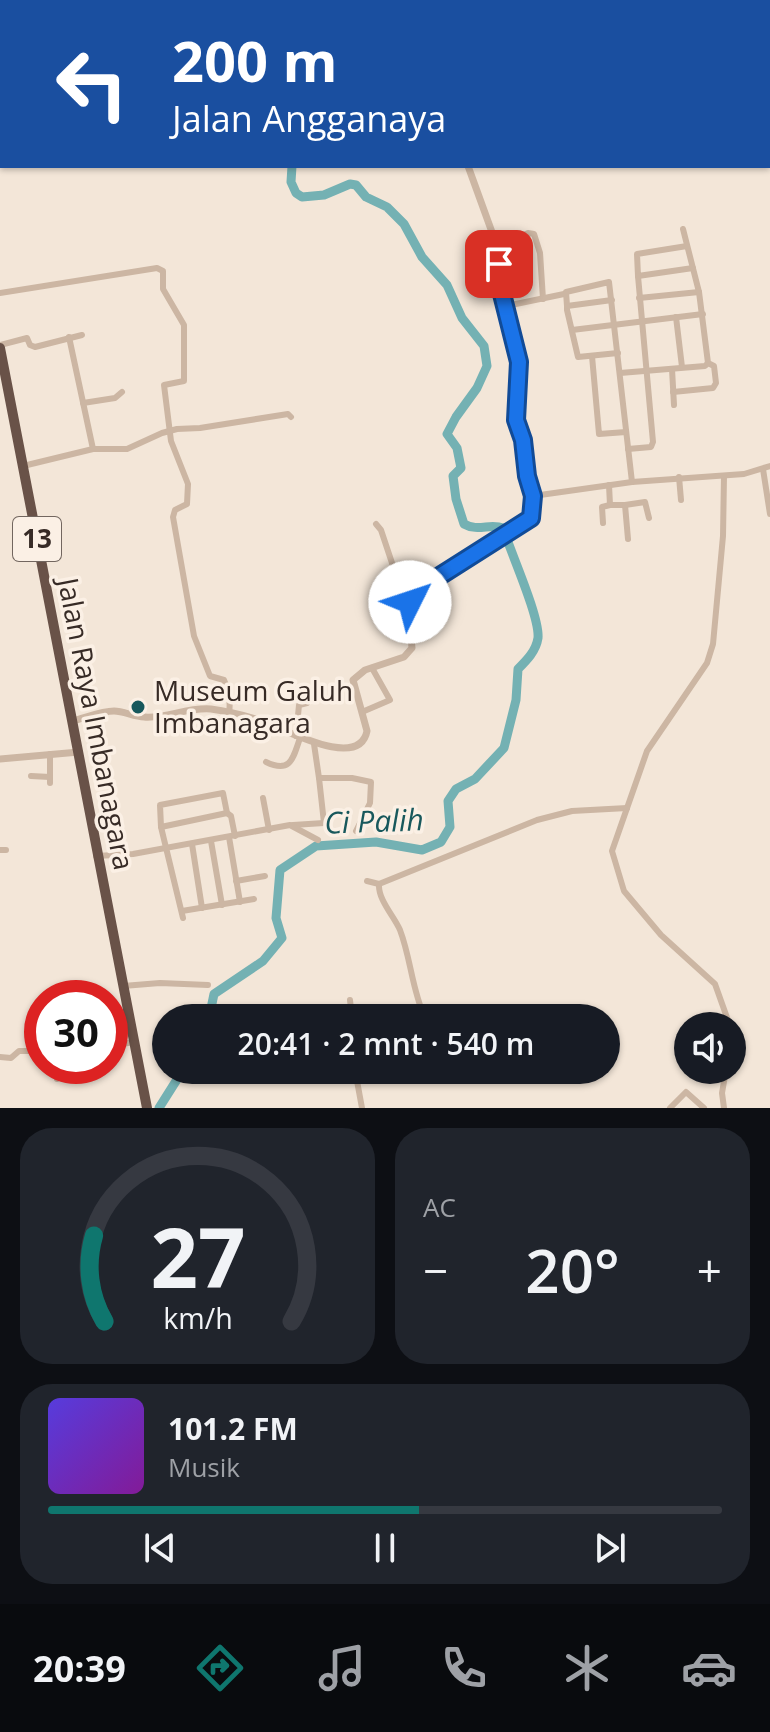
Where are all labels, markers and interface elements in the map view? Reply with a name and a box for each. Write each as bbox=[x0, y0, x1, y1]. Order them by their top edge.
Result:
text: 200 m bbox=[172, 22, 338, 98]
icon: left bbox=[40, 32, 144, 136]
text: Jalan Angganaya bbox=[172, 94, 446, 143]
pin bbox=[465, 230, 533, 298]
icon: arrive bbox=[477, 242, 521, 286]
road number: 13 bbox=[13, 517, 61, 561]
position arrow bbox=[368, 560, 452, 644]
street label: Jalan Raya Imbanagara bbox=[49, 572, 144, 873]
place label: Museum Galuh Imbanagara bbox=[154, 671, 353, 741]
marker: Museum Galuh Imbanagara bbox=[129, 698, 147, 716]
water label: Ci Palih bbox=[324, 798, 424, 843]
speed limit sign: 30 bbox=[24, 980, 128, 1084]
map controls bbox=[674, 1012, 746, 1084]
button: sound bbox=[674, 1012, 746, 1084]
text: 20:41 · 2 mnt · 540 m bbox=[238, 1023, 534, 1064]
text: AC bbox=[423, 1189, 456, 1225]
text: 27 bbox=[150, 1199, 245, 1312]
text: 20° bbox=[525, 1229, 620, 1311]
text: − bbox=[423, 1240, 448, 1300]
text: + bbox=[697, 1240, 722, 1300]
text: km/h bbox=[163, 1298, 232, 1337]
text: 101.2 FM bbox=[168, 1408, 298, 1449]
text: Musik bbox=[168, 1449, 240, 1485]
icon: previous bbox=[138, 1526, 182, 1570]
icon: pause bbox=[363, 1526, 407, 1570]
icon: next bbox=[588, 1526, 632, 1570]
icon: directions bbox=[192, 1640, 248, 1696]
icon: music bbox=[314, 1640, 370, 1696]
icon: phone bbox=[436, 1640, 492, 1696]
icon: climate bbox=[559, 1640, 615, 1696]
icon: car bbox=[681, 1640, 737, 1696]
text: 20:39 bbox=[33, 1644, 126, 1693]

